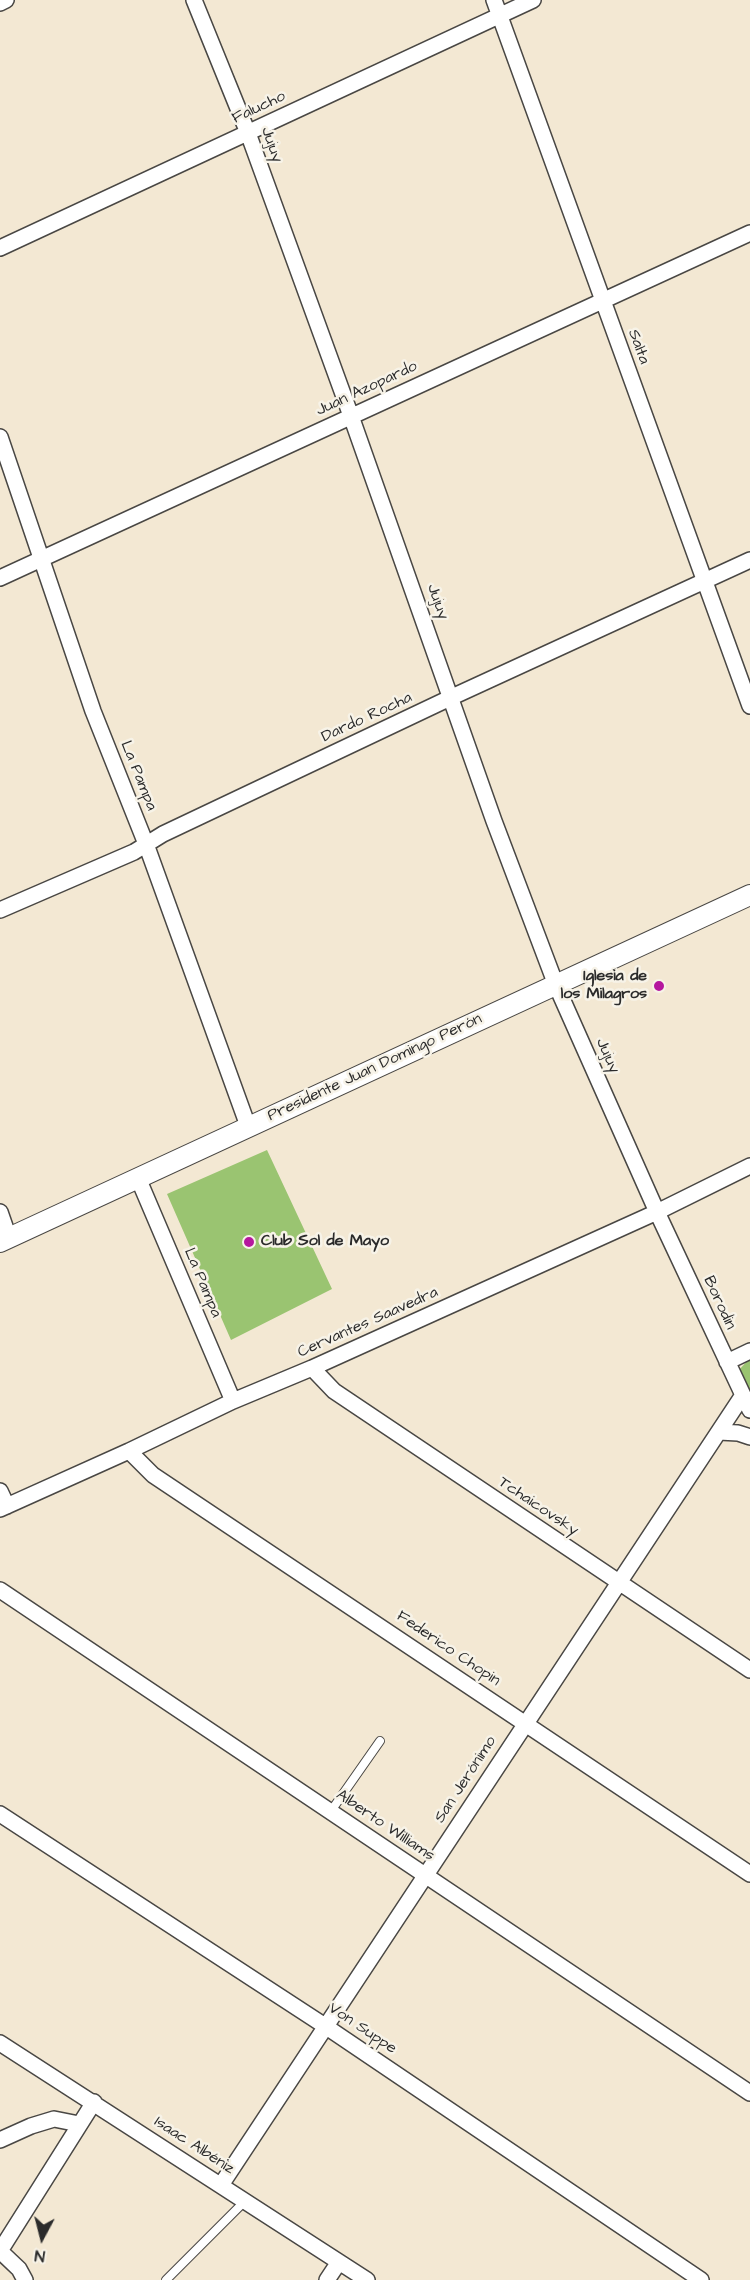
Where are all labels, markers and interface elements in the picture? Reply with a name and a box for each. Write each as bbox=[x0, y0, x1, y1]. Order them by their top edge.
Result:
street label: Falucho bbox=[229, 87, 289, 129]
street label: Jujuy bbox=[256, 125, 286, 165]
street label: Salta bbox=[623, 327, 653, 367]
street label: Juan Azopardo bbox=[313, 357, 421, 421]
street label: Jujuy bbox=[422, 582, 452, 622]
street label: Dardo Rocha bbox=[319, 689, 415, 747]
street label: La Pampa bbox=[115, 738, 161, 814]
place label: Iglesia de los Milagros bbox=[561, 967, 647, 1005]
marker: Iglesia de los Milagros bbox=[652, 979, 666, 993]
street label: Presidente Juan Domingo Perón bbox=[265, 1010, 485, 1126]
street label: Jujuy bbox=[591, 1035, 623, 1077]
place label: Club Sol de Mayo bbox=[261, 1232, 389, 1252]
marker: Club Sol de Mayo bbox=[242, 1235, 256, 1249]
street label: La Pampa bbox=[179, 1245, 225, 1321]
street label: Borodin bbox=[698, 1273, 740, 1333]
street label: Cervantes Saavedra bbox=[295, 1283, 441, 1363]
street label: Tchaicovsky bbox=[494, 1473, 582, 1541]
street label: Federico Chopin bbox=[392, 1607, 504, 1691]
street label: San Jerónimo bbox=[431, 1733, 501, 1827]
street label: Alberto Williams bbox=[332, 1786, 438, 1866]
street label: Von Suppe bbox=[324, 1999, 400, 2059]
street label: Isaac Albéniz bbox=[150, 2113, 238, 2179]
north arrow bbox=[12, 2208, 72, 2268]
text: N bbox=[33, 2244, 46, 2267]

